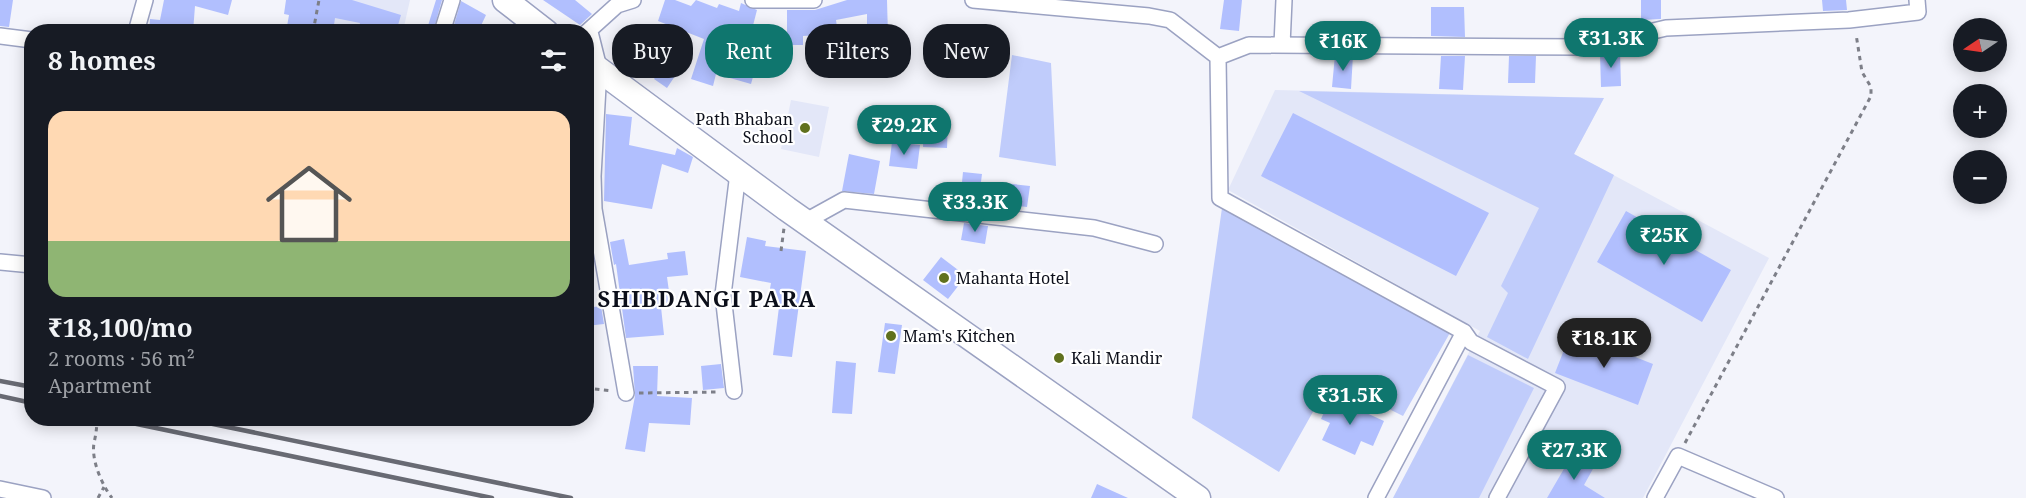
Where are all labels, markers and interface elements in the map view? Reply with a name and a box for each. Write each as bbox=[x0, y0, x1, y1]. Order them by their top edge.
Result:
pin: ₹31.3K bbox=[1562, 18, 1660, 69]
north arrow bbox=[1953, 18, 2007, 72]
map controls bbox=[1953, 18, 2007, 204]
pin: ₹16K bbox=[1307, 21, 1379, 72]
chip: Buy bbox=[612, 24, 693, 78]
chip: Rent bbox=[705, 24, 793, 78]
chip: Filters bbox=[805, 24, 911, 78]
chip: New bbox=[923, 24, 1010, 78]
text: ₹31.3K bbox=[1578, 24, 1644, 51]
text: ₹16K bbox=[1319, 27, 1367, 54]
text: 8 homes bbox=[48, 42, 156, 78]
icon: filters bbox=[537, 44, 570, 77]
button: + bbox=[1953, 84, 2007, 138]
pin: ₹29.2K bbox=[855, 105, 953, 156]
place label: Path Bhaban School bbox=[696, 108, 793, 148]
text: ₹29.2K bbox=[871, 111, 937, 138]
marker: Path Bhaban School bbox=[798, 121, 812, 135]
icon: home bbox=[255, 150, 363, 258]
button: − bbox=[1953, 150, 2007, 204]
pin: ₹33.3K bbox=[926, 182, 1024, 233]
text: ₹33.3K bbox=[942, 188, 1008, 215]
pin: ₹25K bbox=[1628, 215, 1700, 266]
text: ₹25K bbox=[1640, 221, 1688, 248]
place label: Mahanta Hotel bbox=[956, 267, 1069, 289]
marker: Mahanta Hotel bbox=[937, 271, 951, 285]
district label: SHIBDANGI PARA bbox=[598, 283, 816, 313]
text: ₹18,100/mo bbox=[48, 309, 193, 345]
pin: ₹18.1K bbox=[1555, 318, 1653, 369]
text: ₹18.1K bbox=[1571, 324, 1637, 351]
place label: Mam's Kitchen bbox=[903, 325, 1015, 347]
marker: Mam's Kitchen bbox=[884, 329, 898, 343]
text: 2 rooms · 56 m² bbox=[48, 345, 195, 372]
place label: Kali Mandir bbox=[1071, 347, 1163, 369]
marker: Kali Mandir bbox=[1052, 351, 1066, 365]
text: Apartment bbox=[48, 372, 152, 399]
pin: ₹31.5K bbox=[1301, 375, 1399, 426]
text: ₹31.5K bbox=[1317, 381, 1383, 408]
pin: ₹27.3K bbox=[1525, 430, 1623, 481]
text: ₹27.3K bbox=[1541, 436, 1607, 463]

